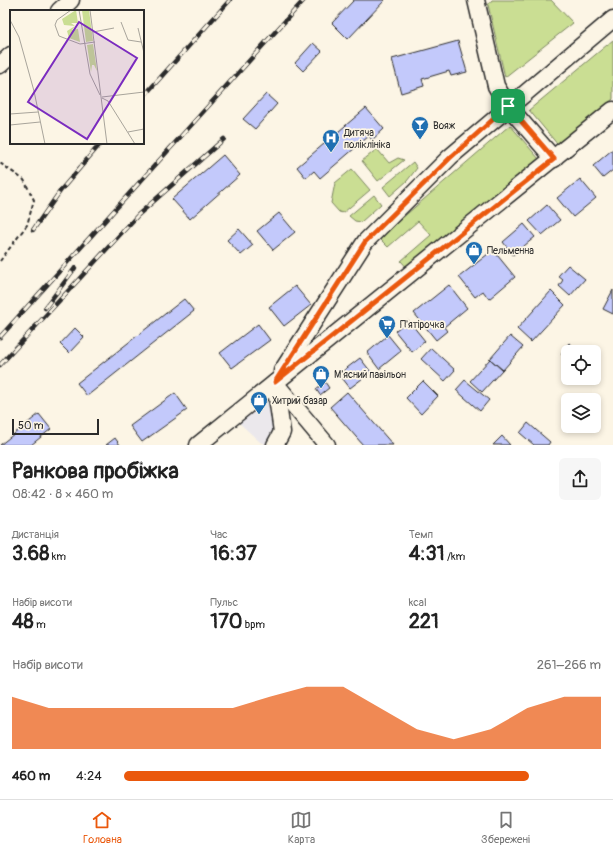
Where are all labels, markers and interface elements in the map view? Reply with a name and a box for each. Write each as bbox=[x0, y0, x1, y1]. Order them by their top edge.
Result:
inset map bbox=[10, 10, 144, 144]
pin bbox=[491, 89, 525, 123]
icon: arrive bbox=[497, 95, 519, 117]
bar icon: Вояж bbox=[410, 115, 430, 140]
place label: Вояж bbox=[433, 120, 456, 132]
place label: Дитяча поліклініка bbox=[343, 127, 391, 151]
hospital icon: Дитяча поліклініка bbox=[321, 128, 341, 153]
shop icon: Пельменна bbox=[464, 240, 484, 265]
place label: Пельменна bbox=[487, 245, 534, 257]
supermarket icon: П'ятірочка bbox=[377, 314, 397, 339]
place label: П'ятірочка bbox=[400, 319, 445, 331]
map controls bbox=[561, 345, 601, 433]
button: locate bbox=[561, 345, 601, 385]
shop icon: М'ясний павільон bbox=[311, 364, 331, 389]
place label: М'ясний павільон bbox=[334, 369, 406, 381]
shop icon: Хитрий базар bbox=[249, 390, 269, 415]
button: layers bbox=[561, 393, 601, 433]
place label: Хитрий базар bbox=[272, 395, 328, 407]
scale bar bbox=[12, 417, 99, 436]
text: 50 m bbox=[18, 419, 44, 432]
text: Ранкова пробіжка bbox=[12, 457, 179, 485]
button: share bbox=[559, 458, 601, 500]
text: 08:42 · 8 × 460 m bbox=[12, 486, 113, 502]
text: Дистанція bbox=[12, 528, 59, 541]
text: Час bbox=[210, 528, 228, 541]
text: Темп bbox=[409, 528, 433, 541]
text: 3.68 bbox=[12, 541, 49, 566]
text: 16:37 bbox=[210, 541, 257, 566]
text: 4:31 bbox=[409, 541, 445, 566]
text: km bbox=[49, 550, 66, 563]
text: /km bbox=[445, 550, 465, 563]
text: Набір висоти bbox=[12, 596, 72, 609]
text: Пульс bbox=[210, 596, 238, 609]
text: kcal bbox=[409, 596, 427, 609]
text: 48 bbox=[12, 609, 34, 634]
text: 170 bbox=[210, 609, 242, 634]
text: 221 bbox=[409, 609, 439, 634]
text: m bbox=[34, 618, 46, 631]
text: bpm bbox=[242, 618, 265, 631]
text: Набір висоти bbox=[12, 657, 83, 673]
text: 261–266 m bbox=[537, 657, 601, 673]
text: 460 m bbox=[12, 768, 50, 784]
text: 4:24 bbox=[76, 768, 102, 784]
tab: Головна bbox=[83, 809, 122, 846]
tab: Карта bbox=[288, 809, 315, 846]
tab: Збережені bbox=[481, 809, 530, 846]

